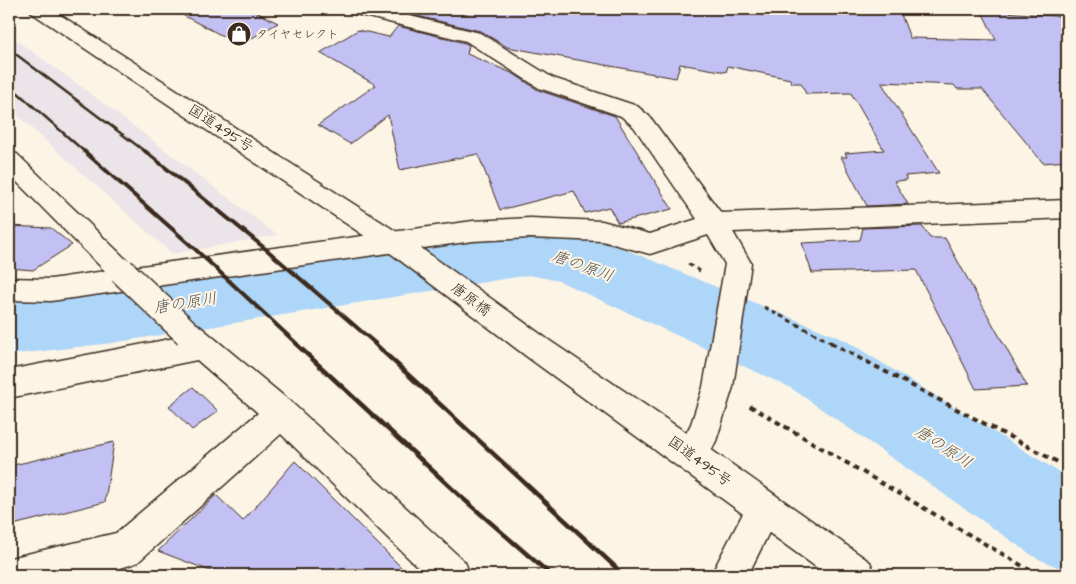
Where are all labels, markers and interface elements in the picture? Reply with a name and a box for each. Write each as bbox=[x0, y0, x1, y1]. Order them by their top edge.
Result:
shop icon: タイヤセレクト bbox=[226, 21, 252, 47]
place label: タイヤセレクト bbox=[256, 26, 339, 43]
street label: 国道495号 bbox=[184, 99, 258, 157]
water label: 唐の原川 bbox=[549, 245, 616, 287]
street label: 唐原橋 bbox=[446, 277, 495, 321]
water label: 唐の原川 bbox=[152, 287, 218, 319]
water label: 唐の原川 bbox=[911, 420, 976, 473]
street label: 国道495号 bbox=[663, 431, 736, 492]

